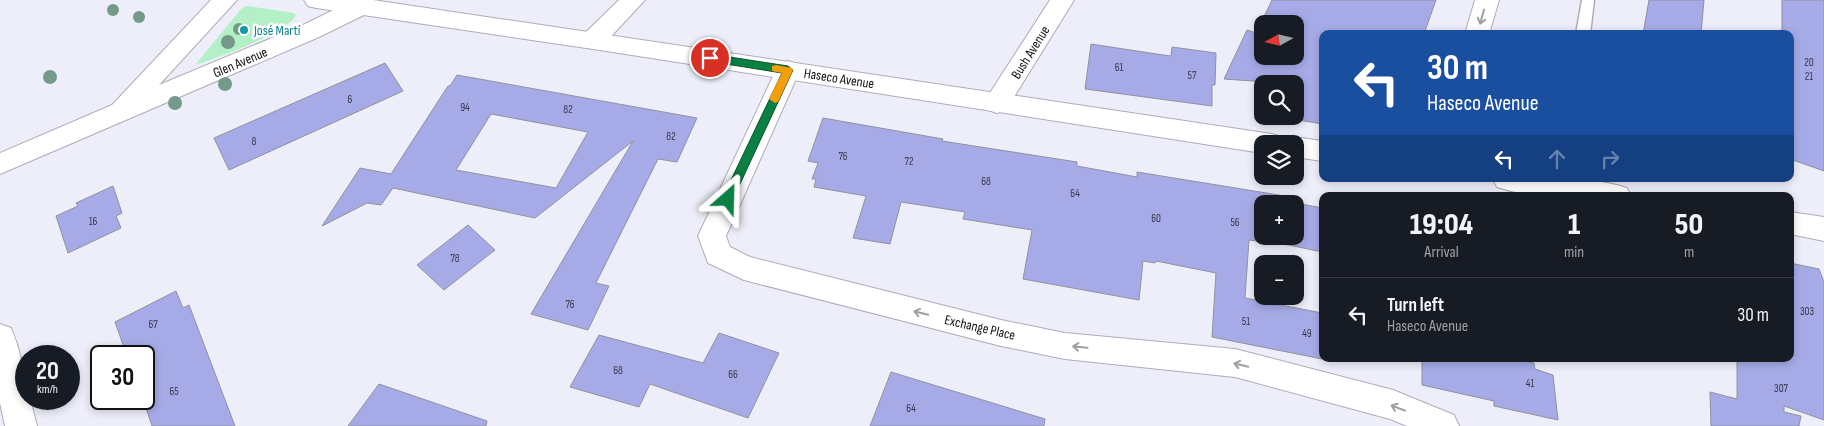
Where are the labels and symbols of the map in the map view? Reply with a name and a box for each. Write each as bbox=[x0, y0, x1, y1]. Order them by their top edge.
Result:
one-way arrow bbox=[1477, 8, 1486, 24]
north arrow bbox=[1254, 15, 1304, 65]
place label: José Martí bbox=[253, 22, 301, 39]
street label: Bush Avenue bbox=[1007, 23, 1053, 82]
marker: José Martí bbox=[238, 24, 250, 36]
pin bbox=[689, 37, 731, 79]
street label: Glen Avenue bbox=[210, 43, 270, 82]
house number: 20 bbox=[1804, 56, 1814, 69]
house number: 61 bbox=[1115, 61, 1123, 74]
street label: Haseco Avenue bbox=[803, 65, 875, 92]
house number: 57 bbox=[1188, 69, 1197, 82]
house number: 21 bbox=[1805, 70, 1813, 83]
house number: 6 bbox=[348, 93, 353, 106]
house number: 94 bbox=[460, 101, 470, 114]
house number: 82 bbox=[563, 103, 573, 116]
house number: 82 bbox=[666, 130, 676, 143]
house number: 8 bbox=[252, 135, 257, 148]
house number: 76 bbox=[838, 150, 848, 163]
house number: 72 bbox=[905, 155, 914, 168]
position arrow bbox=[701, 172, 753, 224]
house number: 68 bbox=[981, 175, 991, 188]
house number: 64 bbox=[1070, 187, 1080, 200]
house number: 60 bbox=[1151, 212, 1161, 225]
house number: 16 bbox=[89, 215, 98, 228]
house number: 56 bbox=[1230, 216, 1240, 229]
house number: 78 bbox=[450, 252, 460, 265]
house number: 76 bbox=[565, 298, 575, 311]
house number: 303 bbox=[1800, 305, 1814, 318]
one-way arrow bbox=[914, 308, 930, 317]
street label: Exchange Place bbox=[943, 311, 1017, 344]
house number: 51 bbox=[1242, 315, 1250, 328]
house number: 67 bbox=[148, 318, 158, 331]
house number: 49 bbox=[1302, 327, 1312, 340]
one-way arrow bbox=[1072, 342, 1088, 352]
speed limit sign: 30 bbox=[90, 345, 155, 410]
one-way arrow bbox=[1234, 360, 1250, 369]
house number: 68 bbox=[613, 364, 623, 377]
house number: 66 bbox=[728, 368, 738, 381]
house number: 41 bbox=[1526, 377, 1534, 390]
house number: 307 bbox=[1774, 382, 1789, 395]
house number: 65 bbox=[169, 385, 179, 398]
house number: 64 bbox=[906, 402, 916, 415]
one-way arrow bbox=[1391, 402, 1406, 412]

